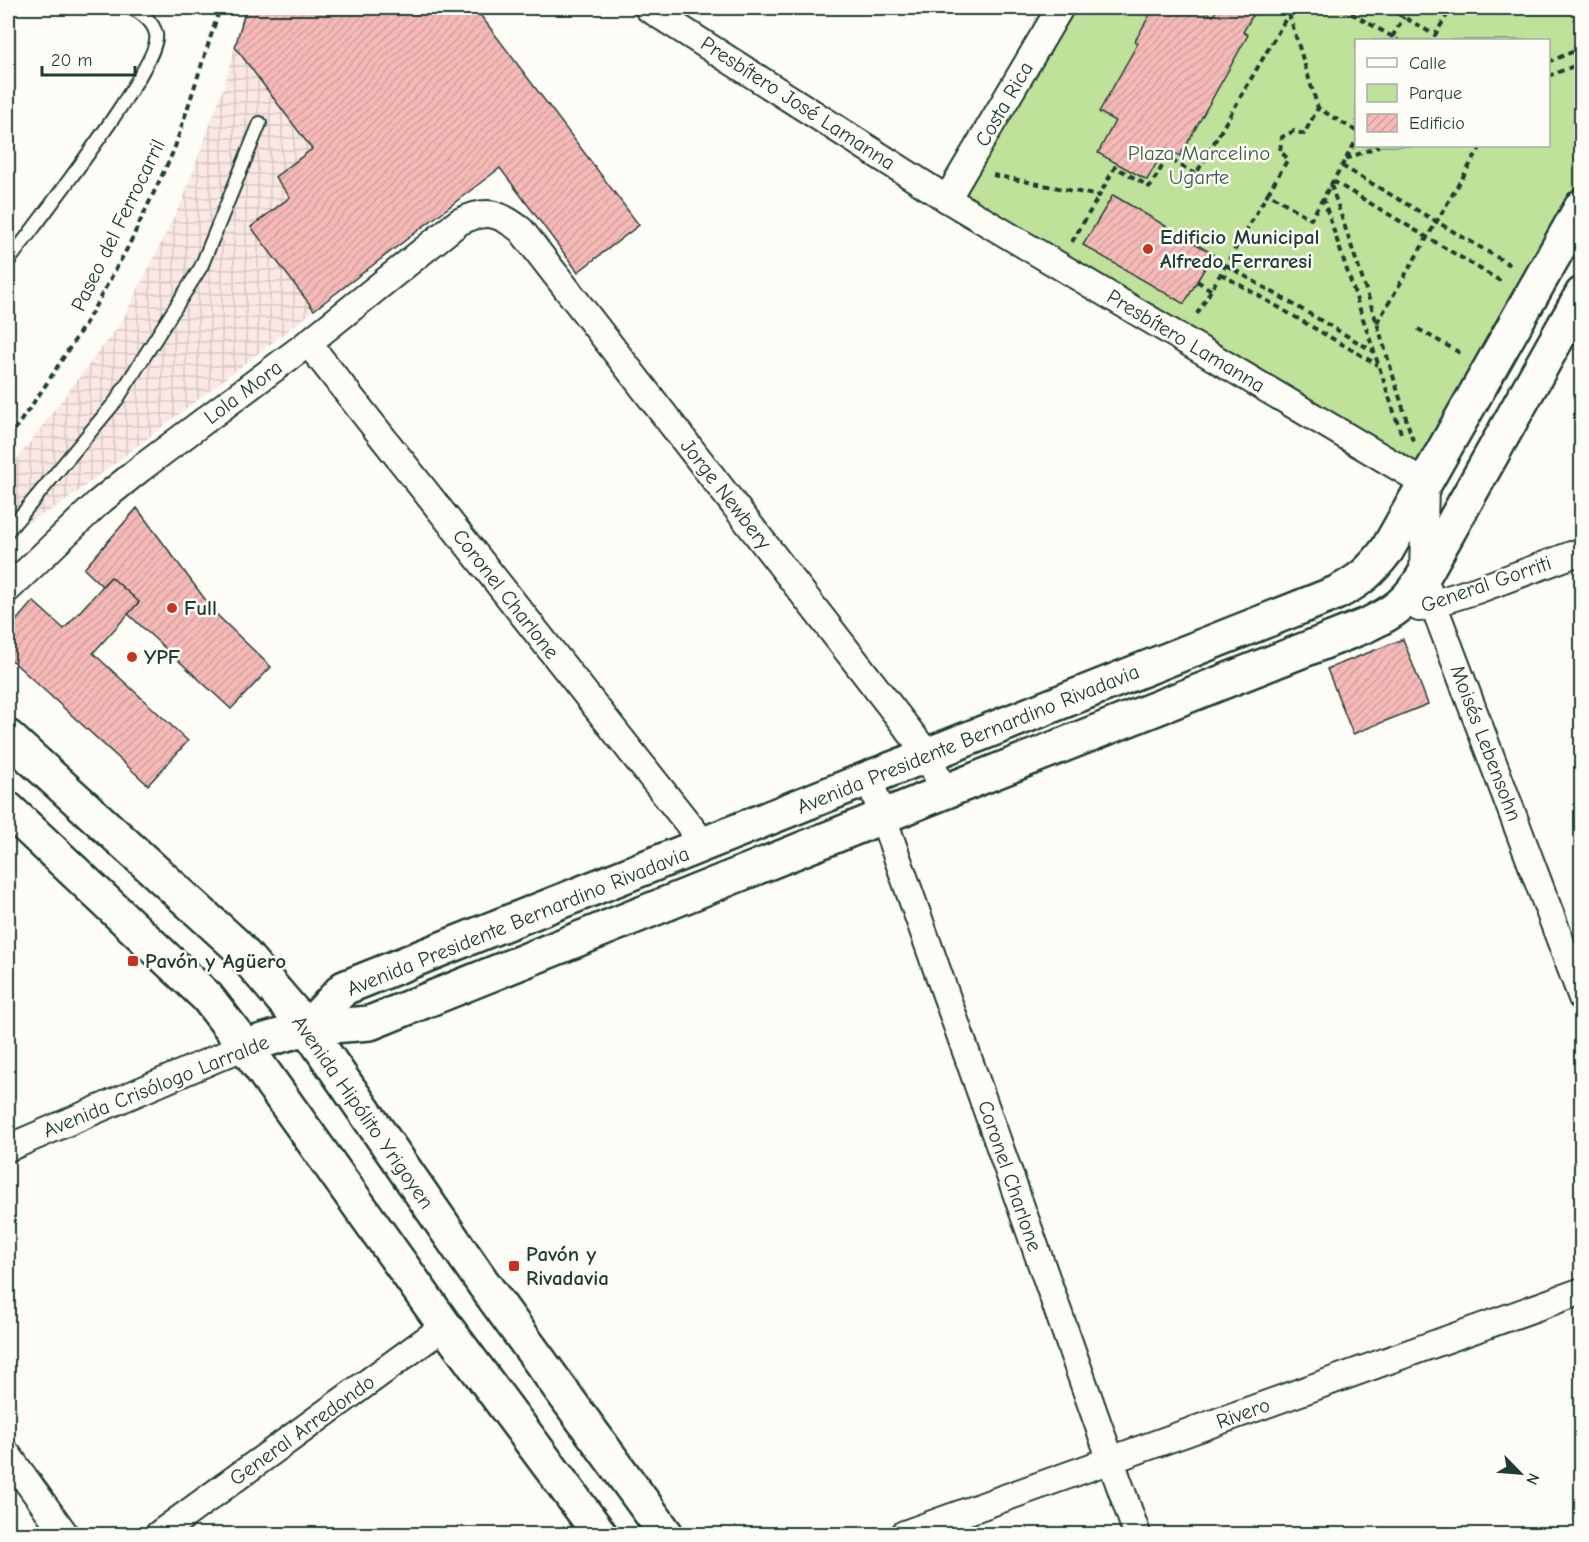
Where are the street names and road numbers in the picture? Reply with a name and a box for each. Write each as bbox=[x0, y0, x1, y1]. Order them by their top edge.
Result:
street label: Presbítero José Lamanna bbox=[696, 31, 900, 175]
street label: Costa Rica bbox=[970, 57, 1038, 151]
street label: Paseo del Ferrocarril bbox=[66, 135, 170, 315]
street label: Presbítero Lamanna bbox=[1103, 284, 1269, 398]
street label: Lola Mora bbox=[199, 355, 287, 429]
street label: Jorge Newbery bbox=[675, 434, 777, 554]
street label: Coronel Charlone bbox=[448, 524, 564, 664]
street label: General Gorriti bbox=[1418, 550, 1554, 618]
street label: Avenida Presidente Bernardino Rivadavia bbox=[793, 659, 1143, 819]
street label: Moisés Lebensohn bbox=[1445, 662, 1527, 824]
street label: Avenida Presidente Bernardino Rivadavia bbox=[343, 841, 693, 1001]
street label: Avenida Hipólito Yrigoyen bbox=[287, 1011, 439, 1213]
street label: Avenida Crisólogo Larralde bbox=[40, 1030, 272, 1142]
street label: Coronel Charlone bbox=[973, 1097, 1047, 1255]
street label: General Arredondo bbox=[225, 1369, 379, 1491]
street label: Rivero bbox=[1213, 1392, 1273, 1434]

